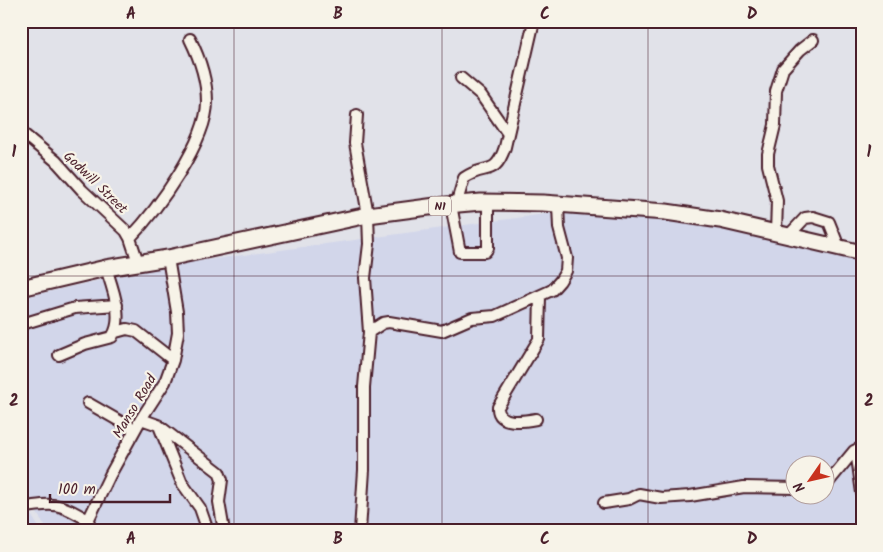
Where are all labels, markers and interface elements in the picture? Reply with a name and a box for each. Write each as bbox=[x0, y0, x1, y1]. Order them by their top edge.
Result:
text: A bbox=[126, 2, 136, 27]
text: B bbox=[333, 2, 343, 27]
text: C bbox=[540, 2, 550, 27]
text: D bbox=[747, 2, 758, 27]
text: 1 bbox=[12, 140, 17, 165]
text: 1 bbox=[867, 140, 872, 165]
street label: Godwill Street bbox=[58, 146, 133, 220]
road number: N1 bbox=[429, 197, 451, 216]
street label: Manso Road bbox=[107, 370, 163, 443]
text: 2 bbox=[9, 389, 19, 414]
text: 2 bbox=[864, 389, 874, 414]
north arrow bbox=[786, 454, 836, 504]
scale bar bbox=[50, 472, 170, 504]
text: N bbox=[788, 477, 812, 497]
text: 100 m bbox=[58, 478, 96, 502]
text: A bbox=[126, 527, 136, 552]
text: B bbox=[333, 527, 343, 552]
text: C bbox=[540, 527, 550, 552]
text: D bbox=[747, 527, 758, 552]

